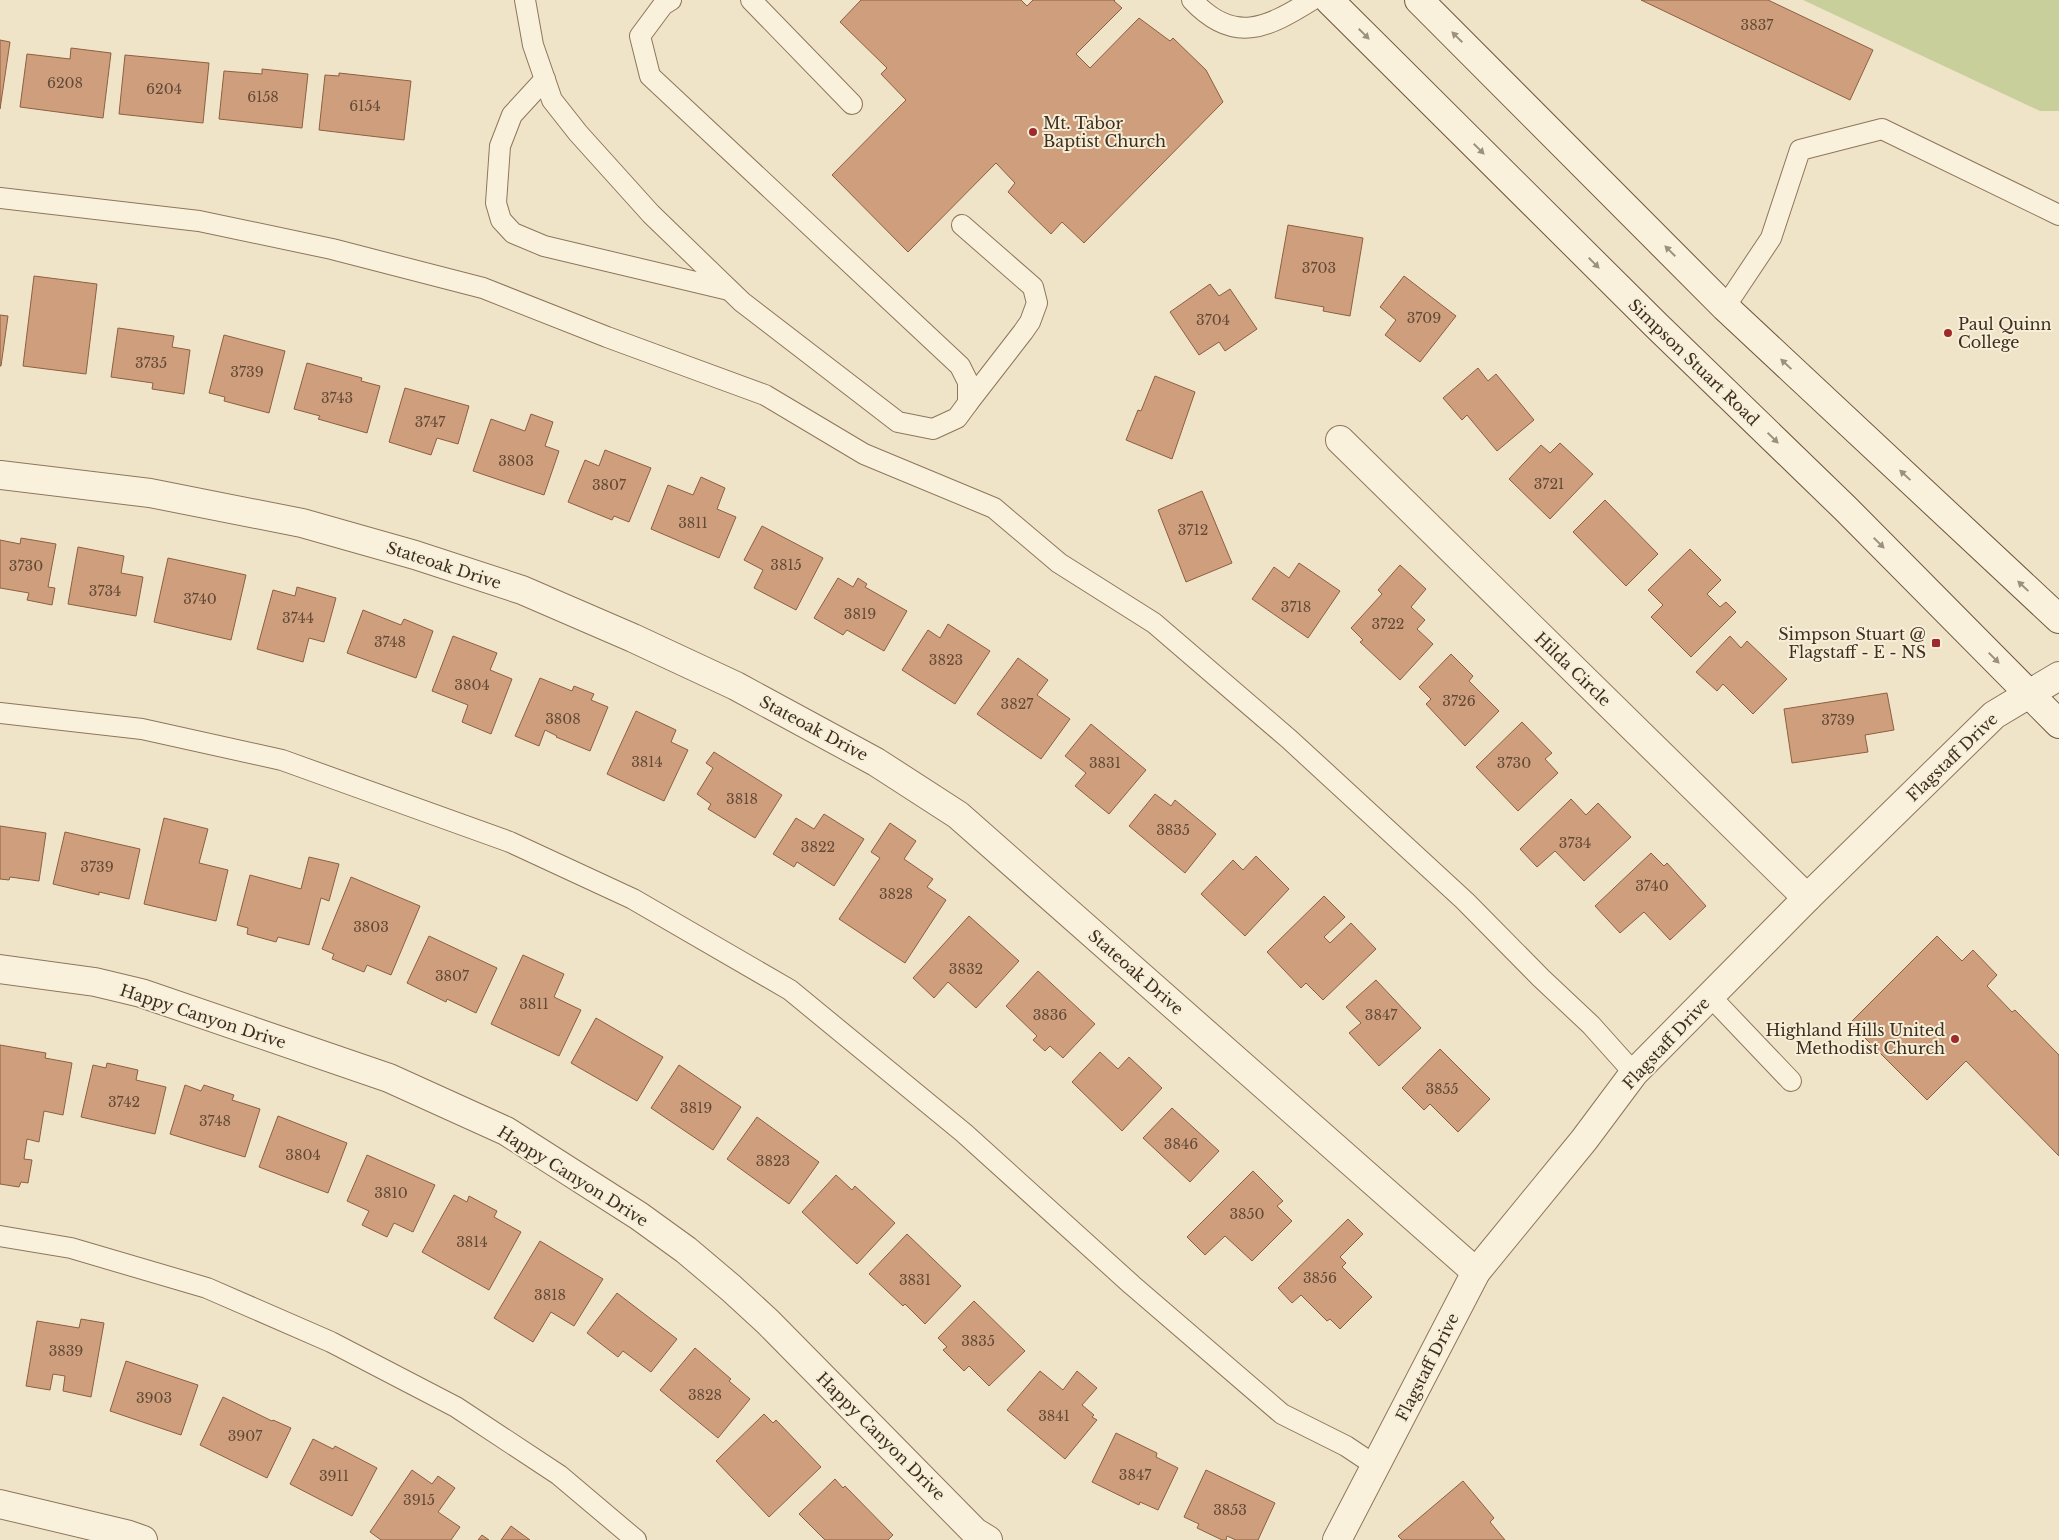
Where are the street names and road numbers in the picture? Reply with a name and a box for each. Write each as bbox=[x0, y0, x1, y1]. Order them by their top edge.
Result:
street label: Simpson Stuart Road bbox=[1625, 294, 1764, 430]
street label: Stateoak Drive bbox=[384, 537, 504, 593]
street label: Hilda Circle bbox=[1531, 628, 1615, 710]
street label: Stateoak Drive bbox=[756, 691, 872, 765]
street label: Flagstaff Drive bbox=[1902, 709, 2002, 805]
street label: Stateoak Drive bbox=[1084, 925, 1188, 1019]
street label: Happy Canyon Drive bbox=[117, 980, 289, 1052]
street label: Flagstaff Drive bbox=[1618, 993, 1714, 1093]
street label: Happy Canyon Drive bbox=[494, 1122, 652, 1230]
street label: Flagstaff Drive bbox=[1391, 1310, 1463, 1424]
street label: Happy Canyon Drive bbox=[813, 1368, 949, 1504]

